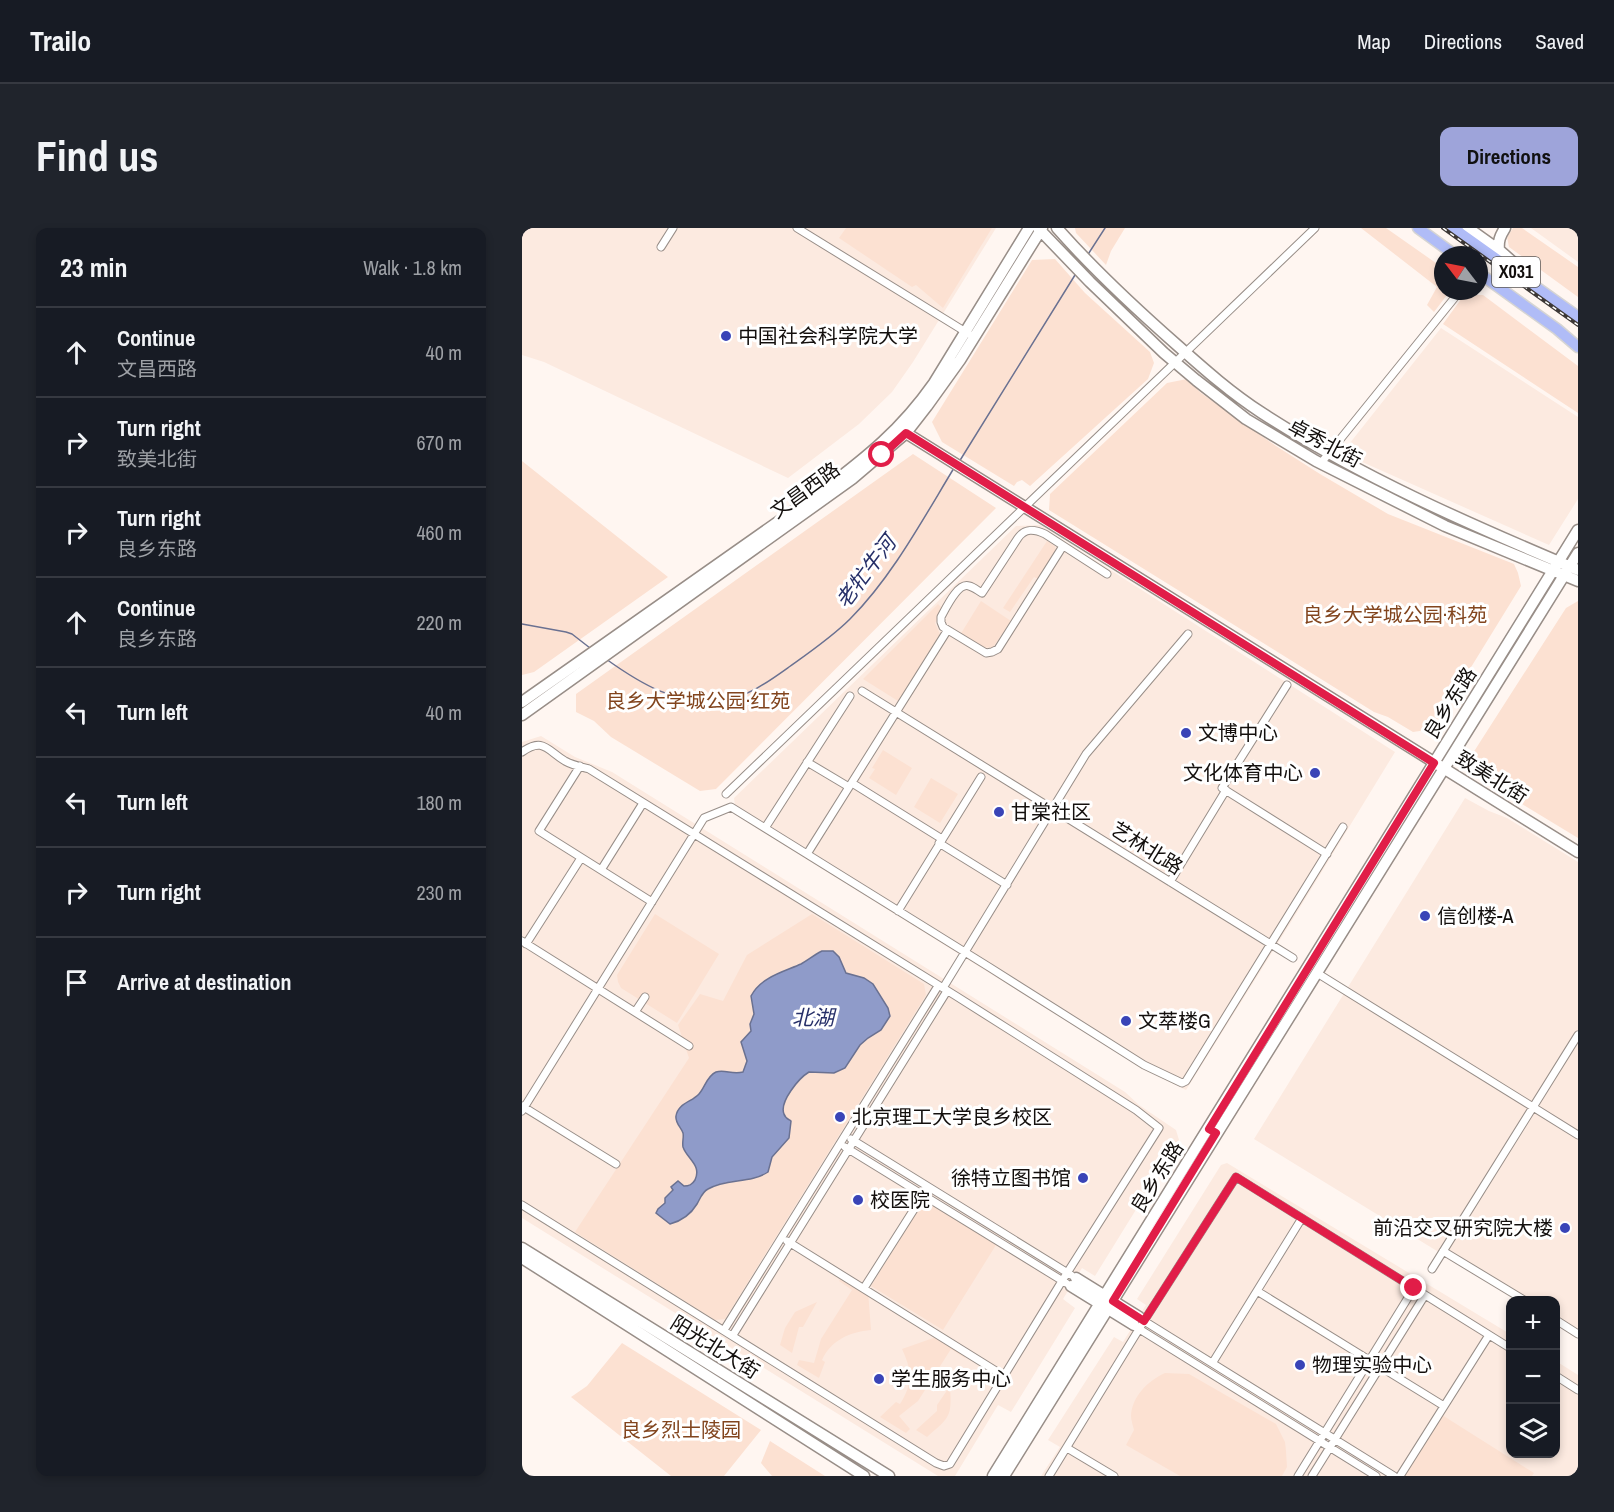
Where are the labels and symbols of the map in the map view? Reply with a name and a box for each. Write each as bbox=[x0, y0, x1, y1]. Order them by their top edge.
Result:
north arrow bbox=[1434, 246, 1488, 300]
road number: X031 bbox=[1492, 257, 1540, 287]
place label: 中国社会科学院大学 bbox=[738, 322, 918, 349]
marker: 中国社会科学院大学 bbox=[719, 329, 733, 343]
street label: 卓秀北街 bbox=[1284, 412, 1367, 473]
route start bbox=[868, 441, 894, 467]
street label: 文昌西路 bbox=[764, 455, 845, 524]
water label: 老牤牛河 bbox=[829, 526, 905, 614]
park label: 良乡大学城公园·科苑 bbox=[1303, 601, 1487, 628]
street label: 良乡东路 bbox=[1417, 662, 1482, 744]
park label: 良乡大学城公园·红苑 bbox=[606, 687, 790, 714]
place label: 文博中心 bbox=[1198, 719, 1278, 746]
marker: 文博中心 bbox=[1179, 726, 1193, 740]
street label: 致美北街 bbox=[1451, 744, 1533, 809]
place label: 文化体育中心 bbox=[1183, 759, 1303, 786]
marker: 文化体育中心 bbox=[1308, 766, 1322, 780]
place label: 甘棠社区 bbox=[1011, 798, 1091, 825]
marker: 甘棠社区 bbox=[992, 805, 1006, 819]
street label: 艺林北路 bbox=[1106, 815, 1188, 880]
place label: 信创楼-A bbox=[1437, 902, 1513, 929]
marker: 信创楼-A bbox=[1418, 909, 1432, 923]
water label: 北湖 bbox=[792, 1003, 837, 1032]
place label: 文萃楼G bbox=[1138, 1007, 1211, 1034]
marker: 文萃楼G bbox=[1119, 1014, 1133, 1028]
place label: 北京理工大学良乡校区 bbox=[852, 1103, 1052, 1130]
marker: 北京理工大学良乡校区 bbox=[833, 1110, 847, 1124]
street label: 良乡东路 bbox=[1124, 1136, 1189, 1218]
place label: 徐特立图书馆 bbox=[951, 1164, 1071, 1191]
marker: 徐特立图书馆 bbox=[1076, 1171, 1090, 1185]
place label: 校医院 bbox=[870, 1186, 930, 1213]
marker: 校医院 bbox=[851, 1193, 865, 1207]
place label: 前沿交叉研究院大楼 bbox=[1373, 1214, 1553, 1241]
marker: 前沿交叉研究院大楼 bbox=[1558, 1221, 1572, 1235]
route end bbox=[1400, 1274, 1426, 1300]
street label: 阳光北大街 bbox=[666, 1309, 765, 1385]
place label: 物理实验中心 bbox=[1312, 1351, 1432, 1378]
marker: 物理实验中心 bbox=[1293, 1358, 1307, 1372]
place label: 学生服务中心 bbox=[891, 1365, 1011, 1392]
marker: 学生服务中心 bbox=[872, 1372, 886, 1386]
park label: 良乡烈士陵园 bbox=[621, 1416, 741, 1443]

